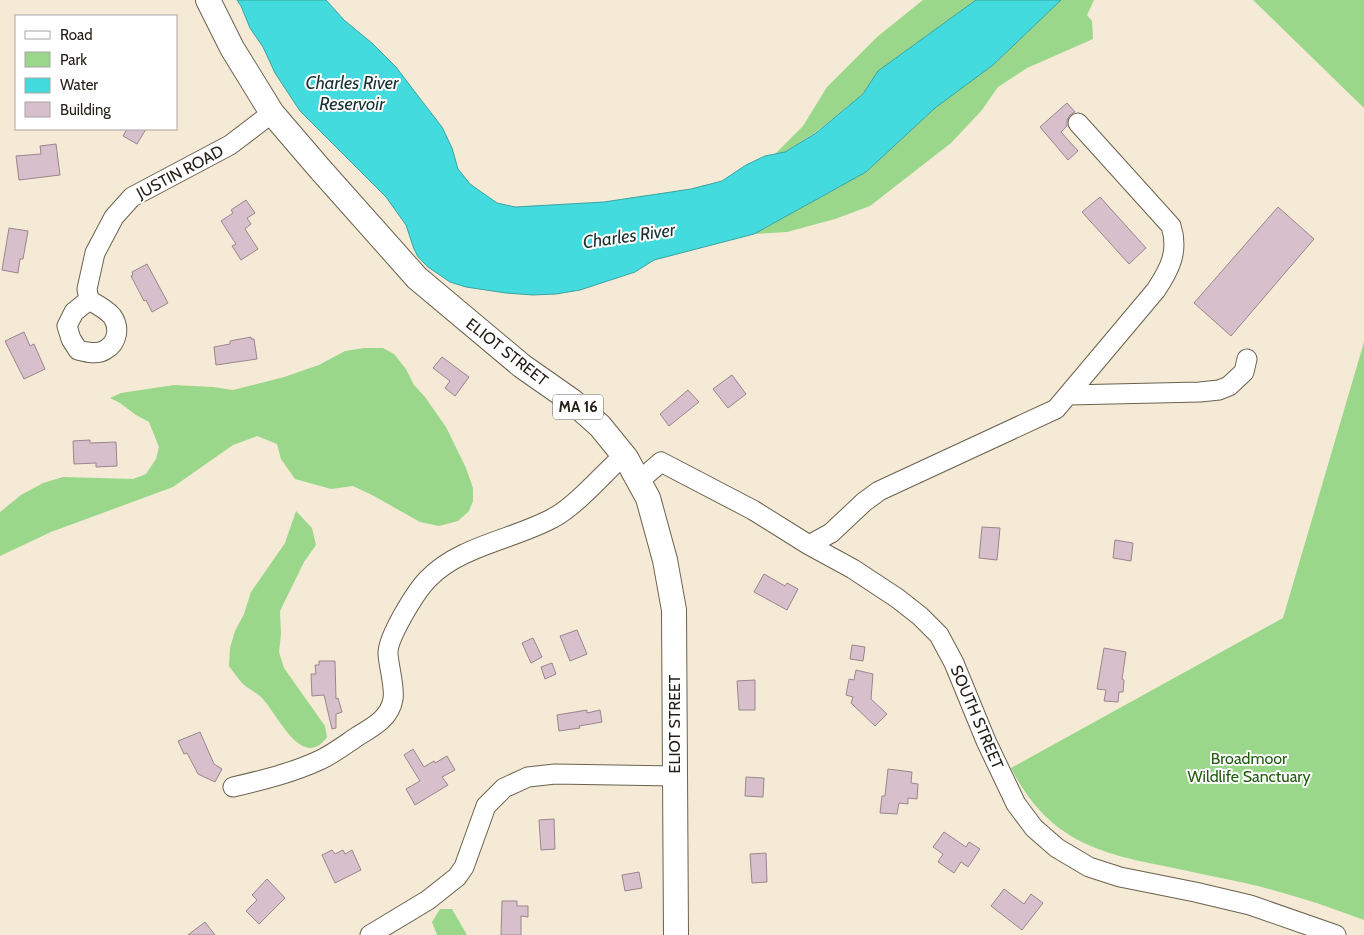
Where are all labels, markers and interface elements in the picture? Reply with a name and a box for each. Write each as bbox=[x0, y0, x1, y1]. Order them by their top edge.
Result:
legend bbox=[15, 15, 178, 130]
text: Road bbox=[60, 26, 93, 44]
text: Park bbox=[60, 51, 87, 69]
water label: Charles River Reservoir bbox=[305, 72, 400, 115]
text: Water bbox=[60, 76, 98, 94]
text: Building bbox=[60, 101, 111, 119]
street label: JUSTIN ROAD bbox=[132, 141, 227, 203]
water label: Charles River bbox=[581, 218, 678, 253]
street label: ELIOT STREET bbox=[462, 314, 552, 390]
road number: MA 16 bbox=[553, 394, 603, 420]
street label: SOUTH STREET bbox=[947, 662, 1008, 772]
street label: ELIOT STREET bbox=[665, 674, 684, 773]
park label: Broadmoor Wildlife Sanctuary bbox=[1188, 749, 1310, 786]

